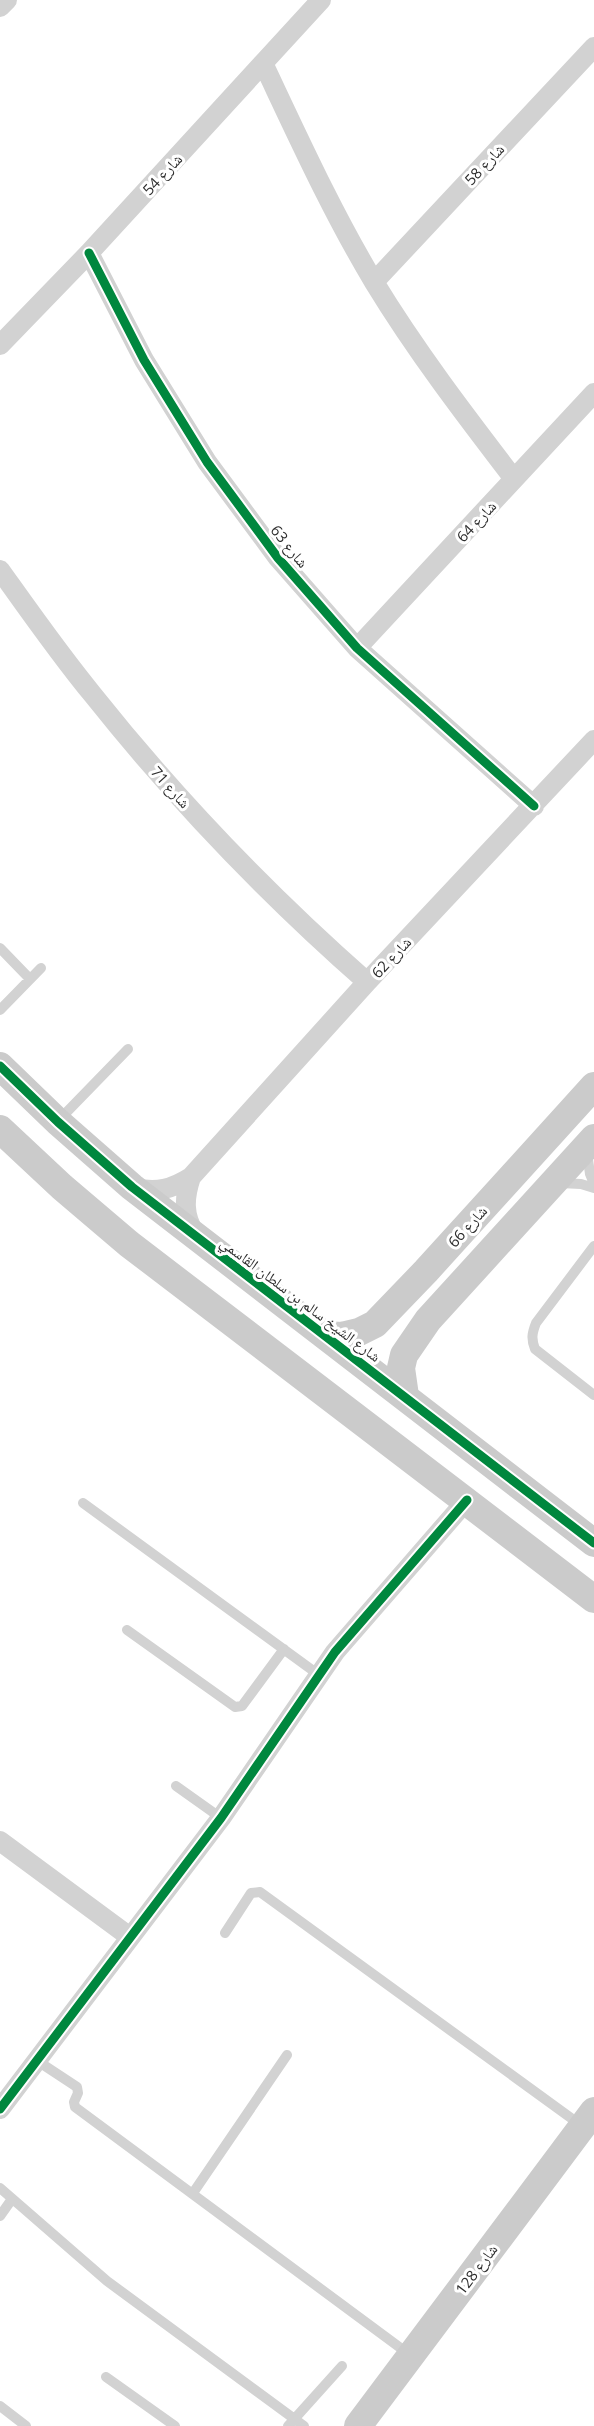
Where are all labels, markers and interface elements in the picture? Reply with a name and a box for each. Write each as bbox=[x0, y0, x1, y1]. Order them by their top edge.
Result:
street label: شارع 58 bbox=[460, 139, 509, 190]
street label: شارع 54 bbox=[138, 149, 187, 200]
street label: شارع 64 bbox=[452, 496, 501, 547]
street label: شارع 63 bbox=[266, 520, 313, 572]
street label: شارع 71 bbox=[146, 762, 195, 813]
street label: شارع 62 bbox=[367, 932, 416, 983]
street label: شارع 66 bbox=[443, 1201, 492, 1252]
street label: شارع الشيخ سالم بن سلطان القاسمي bbox=[215, 1232, 385, 1368]
street label: شارع 128 bbox=[451, 2240, 502, 2299]

